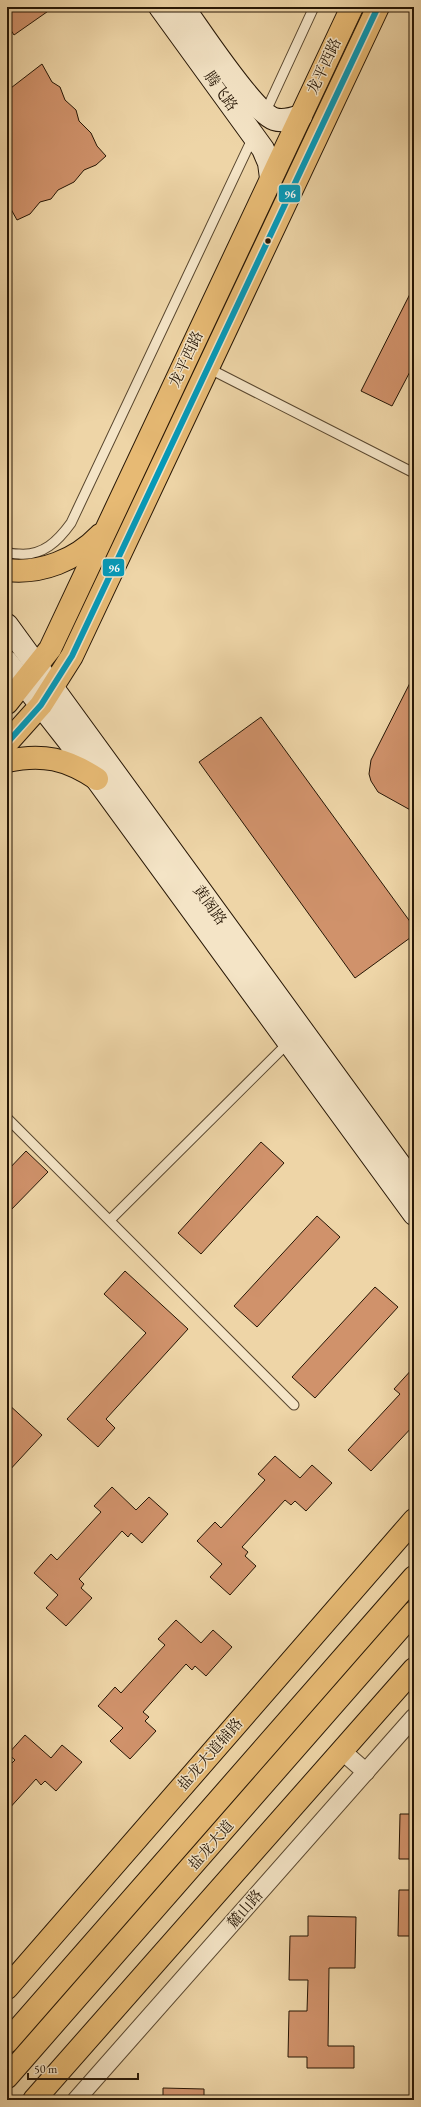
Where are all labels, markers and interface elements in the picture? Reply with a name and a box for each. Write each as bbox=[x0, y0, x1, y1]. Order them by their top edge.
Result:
street label: 龙平西路 bbox=[302, 35, 345, 97]
street label: 腾飞路 bbox=[200, 67, 242, 114]
line badge: 96 bbox=[278, 184, 301, 203]
text: 96 bbox=[284, 187, 296, 201]
unlabelled marker bbox=[263, 236, 273, 246]
street label: 龙平西路 bbox=[164, 328, 207, 390]
line badge: 96 bbox=[102, 558, 125, 577]
text: 96 bbox=[108, 561, 120, 575]
street label: 黄阁路 bbox=[189, 881, 231, 928]
street label: 盐龙大道辅路 bbox=[173, 1713, 246, 1794]
street label: 盐龙大道 bbox=[184, 1816, 237, 1874]
street label: 麓山路 bbox=[223, 1885, 267, 1932]
scale bar bbox=[28, 2055, 138, 2081]
text: 50 m bbox=[34, 2061, 58, 2077]

